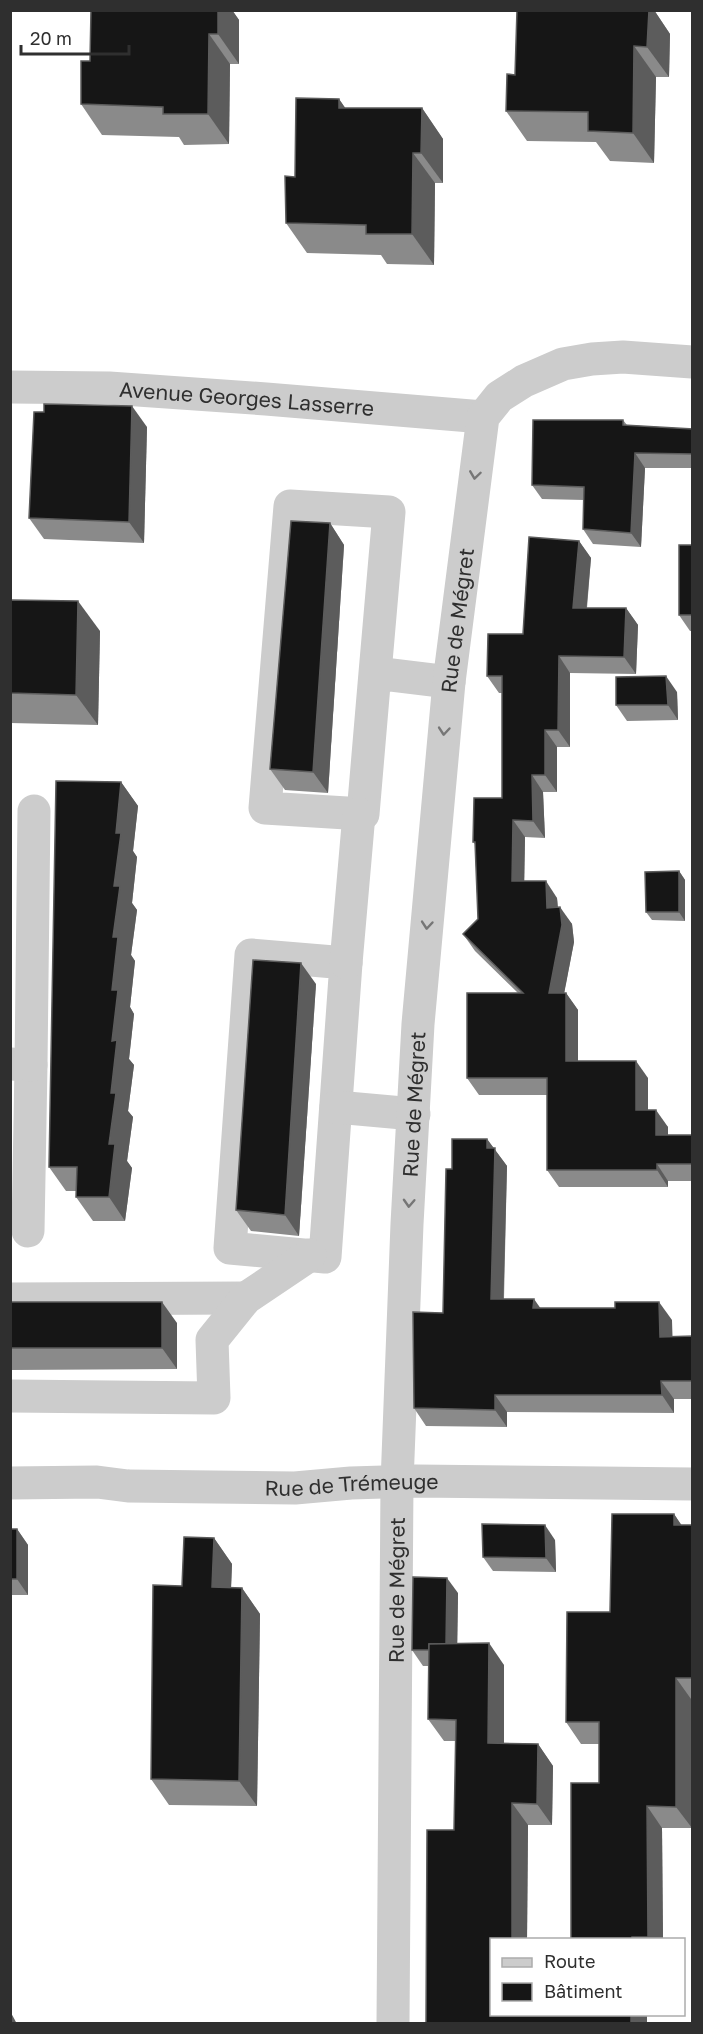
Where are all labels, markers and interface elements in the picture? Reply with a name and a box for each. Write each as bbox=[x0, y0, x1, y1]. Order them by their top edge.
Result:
scale bar bbox=[21, 18, 129, 56]
text: 20 m bbox=[30, 27, 72, 49]
street label: Avenue Georges Lasserre bbox=[118, 376, 375, 421]
one-way arrow bbox=[470, 470, 482, 479]
street label: Rue de Mégret bbox=[435, 546, 479, 694]
one-way arrow bbox=[438, 726, 451, 735]
one-way arrow bbox=[421, 920, 434, 929]
street label: Rue de Mégret bbox=[397, 1031, 431, 1178]
one-way arrow bbox=[402, 1199, 415, 1208]
street label: Rue de Trémeuge bbox=[264, 1468, 439, 1501]
street label: Rue de Mégret bbox=[383, 1517, 410, 1663]
legend bbox=[490, 1938, 685, 2016]
text: Route bbox=[544, 1950, 595, 1972]
text: Bâtiment bbox=[544, 1980, 623, 2002]

